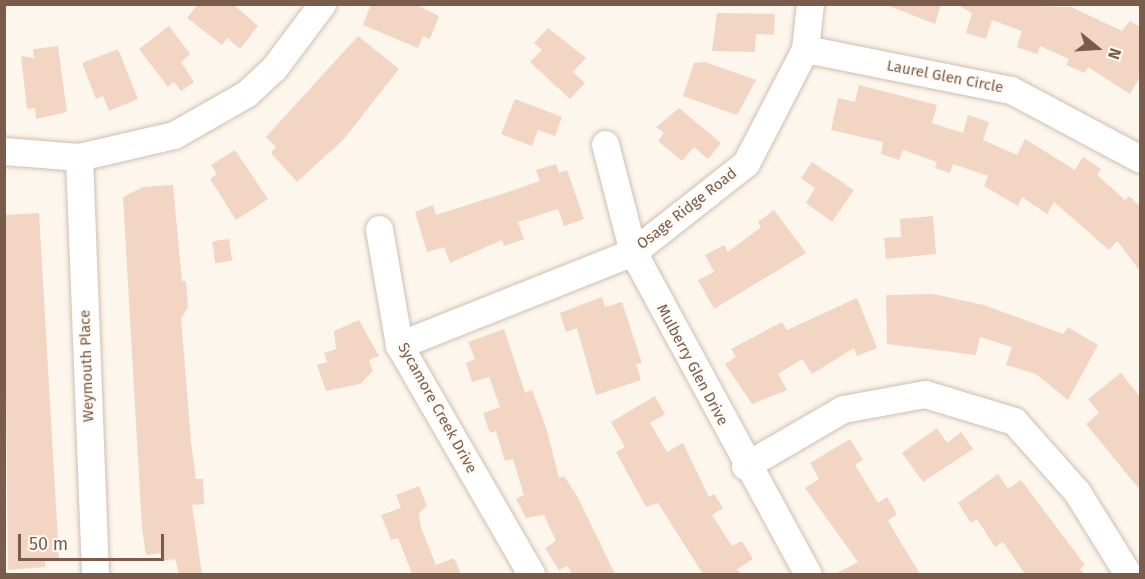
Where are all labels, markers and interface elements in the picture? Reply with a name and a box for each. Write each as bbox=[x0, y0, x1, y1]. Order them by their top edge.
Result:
north arrow bbox=[1067, 18, 1127, 78]
text: N bbox=[1104, 46, 1125, 62]
street label: Laurel Glen Circle bbox=[885, 57, 1005, 97]
street label: Osage Ridge Road bbox=[634, 164, 740, 254]
street label: Mulberry Glen Drive bbox=[652, 301, 732, 429]
street label: Weymouth Place bbox=[76, 310, 98, 422]
street label: Sycamore Creek Drive bbox=[394, 340, 480, 476]
scale bar bbox=[21, 522, 166, 560]
text: 50 m bbox=[29, 533, 68, 555]

